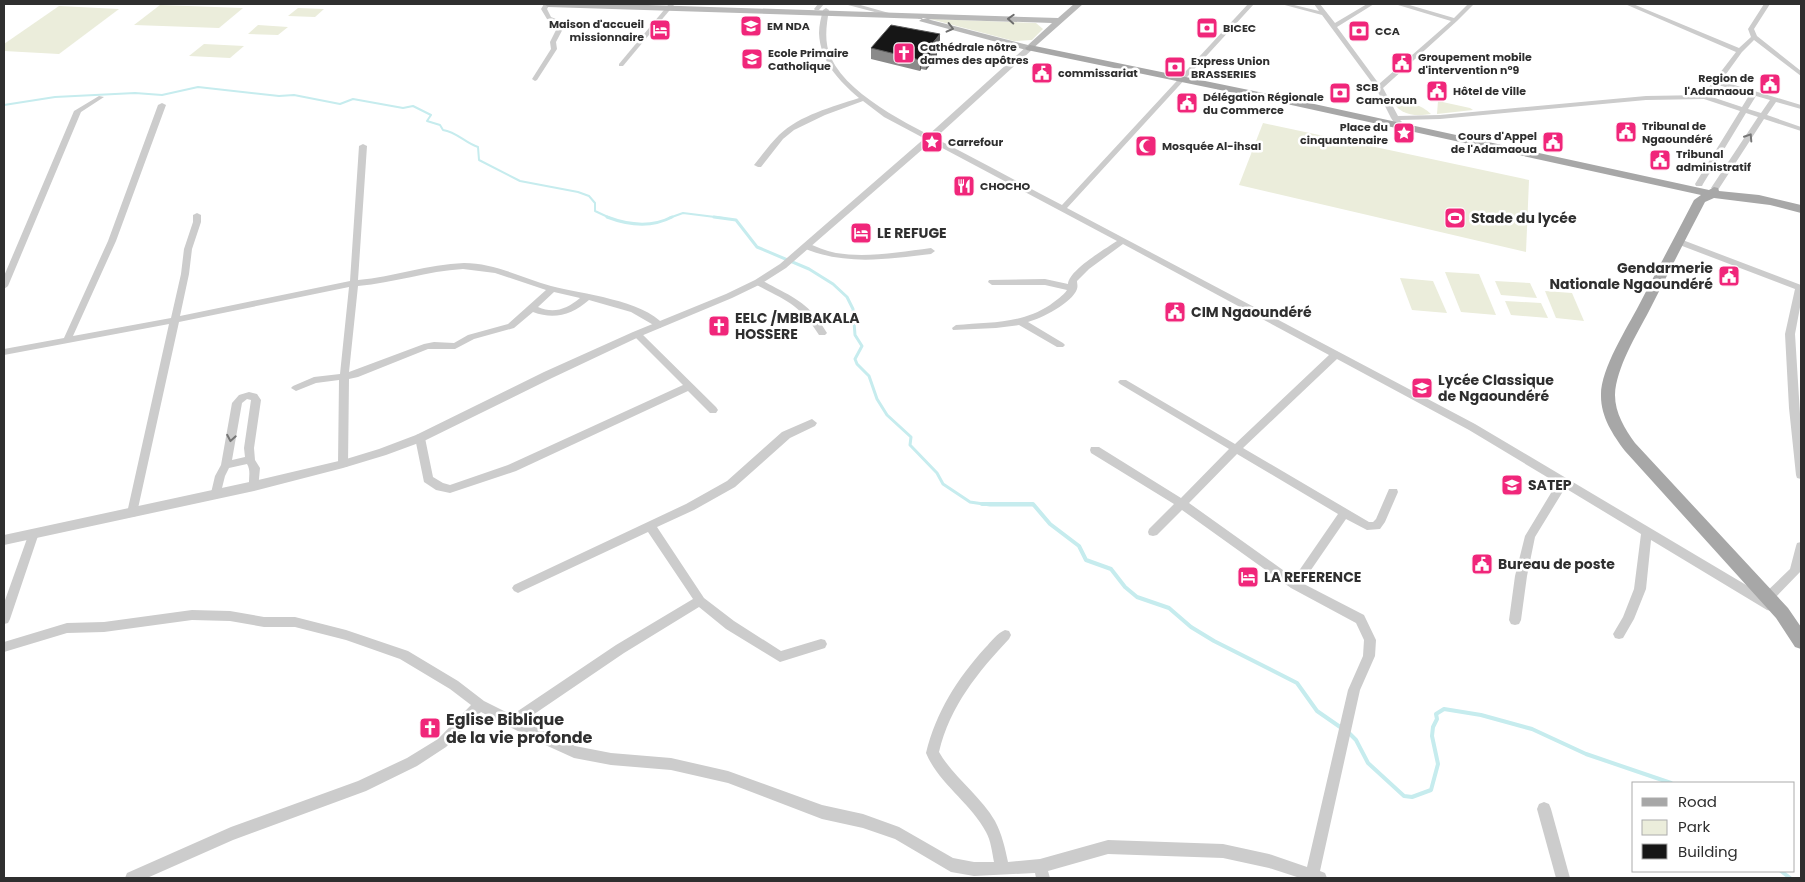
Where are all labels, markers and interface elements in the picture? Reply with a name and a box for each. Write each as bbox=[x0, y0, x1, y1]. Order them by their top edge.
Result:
one-way arrow bbox=[1007, 13, 1015, 24]
school or university icon: EM NDA bbox=[739, 14, 763, 38]
place label: Maison d'accueil missionnaire bbox=[549, 16, 644, 45]
bank icon: BICEC bbox=[1195, 16, 1219, 40]
hotel icon: Maison d'accueil missionnaire bbox=[648, 18, 672, 42]
place label: EM NDA bbox=[767, 18, 810, 34]
bank icon: CCA bbox=[1347, 19, 1371, 43]
place label: BICEC bbox=[1223, 20, 1256, 36]
one-way arrow bbox=[946, 22, 955, 33]
place label: CCA bbox=[1375, 23, 1400, 39]
place label: Cathédrale nôtre dames des apôtres bbox=[920, 39, 1029, 68]
church icon: Cathédrale nôtre dames des apôtres bbox=[892, 41, 916, 65]
place label: Ecole Primaire Catholique bbox=[768, 45, 849, 74]
school or university icon: Ecole Primaire Catholique bbox=[740, 47, 764, 71]
place label: Groupement mobile d'intervention n°9 bbox=[1418, 49, 1532, 78]
public building icon: Groupement mobile d'intervention n°9 bbox=[1390, 51, 1414, 75]
place label: Express Union BRASSERIES bbox=[1191, 53, 1270, 82]
bank icon: Express Union BRASSERIES bbox=[1163, 55, 1187, 79]
public building icon: commissariat bbox=[1030, 61, 1054, 85]
place label: commissariat bbox=[1058, 65, 1138, 81]
place label: Region de l'Adamaoua bbox=[1684, 70, 1754, 99]
public building icon: Region de l'Adamaoua bbox=[1758, 72, 1782, 96]
place label: SCB Cameroun bbox=[1356, 79, 1417, 108]
public building icon: Hôtel de Ville bbox=[1425, 79, 1449, 103]
bank icon: SCB Cameroun bbox=[1328, 81, 1352, 105]
place label: Hôtel de Ville bbox=[1453, 83, 1526, 99]
place label: Délégation Régionale du Commerce bbox=[1203, 89, 1324, 118]
public building icon: Délégation Régionale du Commerce bbox=[1175, 91, 1199, 115]
place label: Tribunal de Ngaoundéré bbox=[1642, 118, 1713, 147]
place label: Place du cinquantenaire bbox=[1300, 119, 1388, 148]
public building icon: Tribunal de Ngaoundéré bbox=[1614, 120, 1638, 144]
place icon: Place du cinquantenaire bbox=[1392, 121, 1416, 145]
place label: Cours d'Appel de l'Adamaoua bbox=[1451, 128, 1537, 157]
place icon: Carrefour bbox=[920, 130, 944, 154]
public building icon: Cours d'Appel de l'Adamaoua bbox=[1541, 130, 1565, 154]
one-way arrow bbox=[1742, 133, 1752, 142]
place label: Carrefour bbox=[948, 134, 1003, 150]
mosque icon: Mosquée Al-ihsaI bbox=[1134, 134, 1158, 158]
place label: Mosquée Al-ihsaI bbox=[1162, 138, 1261, 154]
place label: Tribunal administratif bbox=[1676, 146, 1751, 175]
public building icon: Tribunal administratif bbox=[1648, 148, 1672, 172]
restaurant icon: CHOCHO bbox=[952, 174, 976, 198]
place label: CHOCHO bbox=[980, 178, 1030, 194]
sports icon: Stade du lycée bbox=[1443, 206, 1467, 230]
place label: Stade du lycée bbox=[1471, 208, 1577, 228]
hotel icon: LE REFUGE bbox=[849, 221, 873, 245]
place label: LE REFUGE bbox=[877, 223, 947, 243]
place label: Gendarmerie Nationale Ngaoundéré bbox=[1549, 258, 1713, 294]
public building icon: Gendarmerie Nationale Ngaoundéré bbox=[1717, 264, 1741, 288]
public building icon: CIM Ngaoundéré bbox=[1163, 300, 1187, 324]
place label: CIM Ngaoundéré bbox=[1191, 302, 1312, 322]
place label: EELC /MBIBAKALA HOSSERE bbox=[735, 308, 860, 344]
church icon: EELC /MBIBAKALA HOSSERE bbox=[707, 314, 731, 338]
place label: Lycée Classique de Ngaoundéré bbox=[1438, 370, 1554, 406]
school or university icon: Lycée Classique de Ngaoundéré bbox=[1410, 376, 1434, 400]
one-way arrow bbox=[226, 434, 236, 443]
school or university icon: SATEP bbox=[1500, 473, 1524, 497]
place label: SATEP bbox=[1528, 475, 1572, 495]
public building icon: Bureau de poste bbox=[1470, 552, 1494, 576]
place label: Bureau de poste bbox=[1498, 554, 1615, 574]
hotel icon: LA REFERENCE bbox=[1236, 565, 1260, 589]
place label: LA REFERENCE bbox=[1264, 567, 1361, 587]
place label: Eglise Biblique de la vie profonde bbox=[446, 708, 593, 749]
church icon: Eglise Biblique de la vie profonde bbox=[418, 716, 442, 740]
legend bbox=[1632, 782, 1795, 872]
text: Road bbox=[1678, 791, 1717, 812]
text: Park bbox=[1678, 816, 1710, 837]
text: Building bbox=[1678, 841, 1738, 862]

